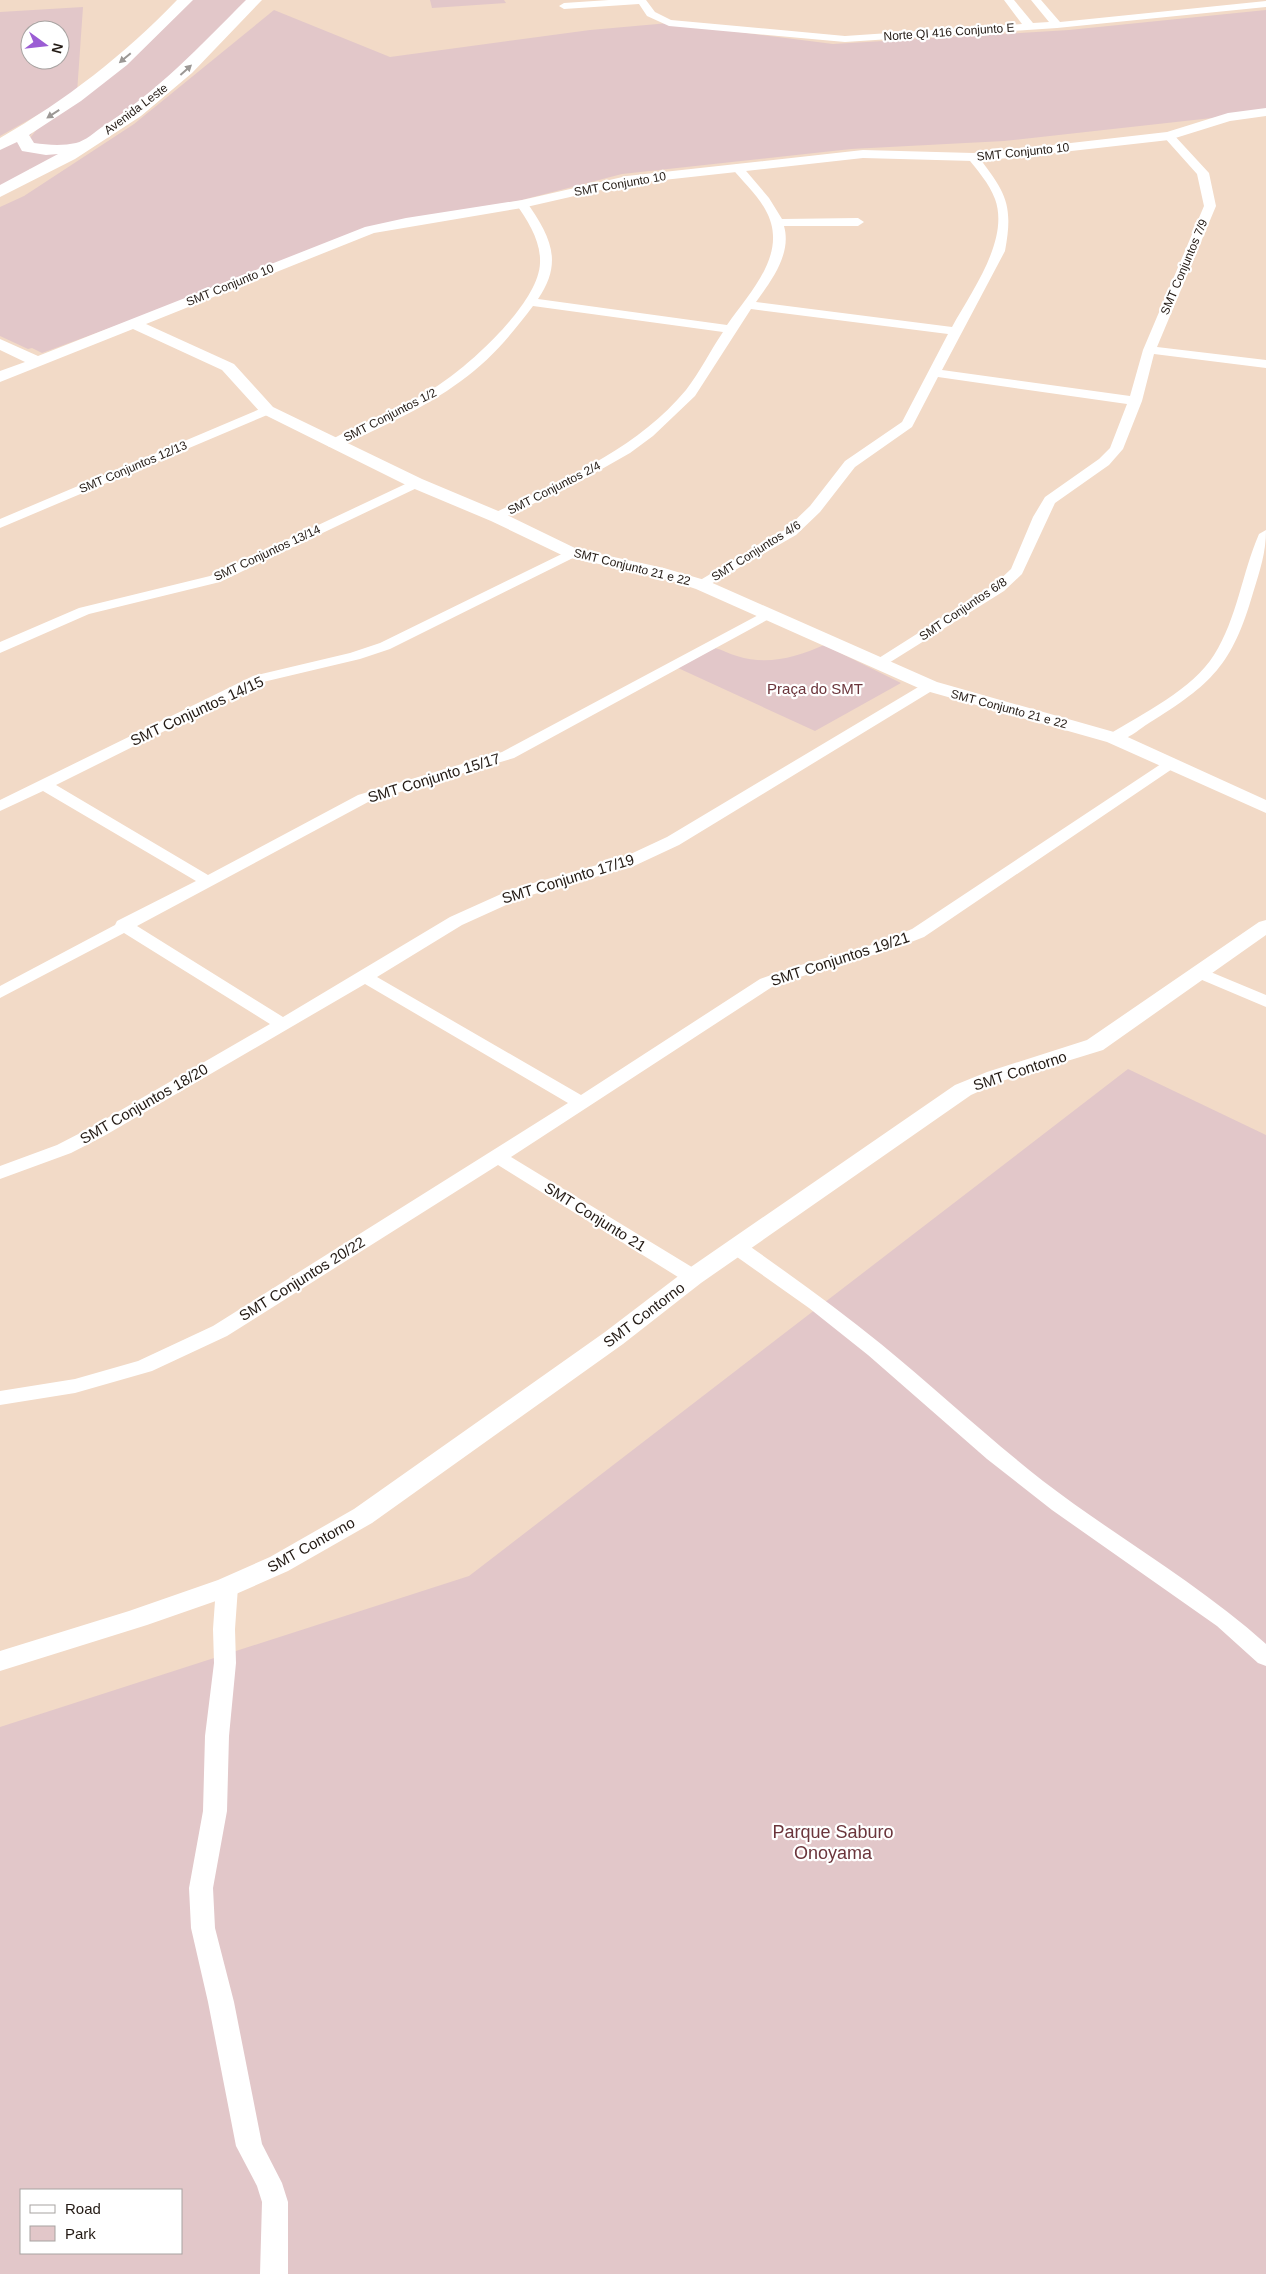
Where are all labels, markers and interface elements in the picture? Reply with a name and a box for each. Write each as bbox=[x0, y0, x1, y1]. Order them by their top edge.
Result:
north arrow bbox=[20, 20, 70, 70]
street label: Norte QI 416 Conjunto E bbox=[883, 20, 1015, 44]
text: N bbox=[49, 41, 67, 55]
one-way arrow bbox=[119, 52, 131, 63]
one-way arrow bbox=[180, 64, 193, 75]
street label: Avenida Leste bbox=[102, 80, 171, 137]
one-way arrow bbox=[46, 109, 59, 119]
street label: SMT Conjunto 10 bbox=[976, 140, 1070, 164]
street label: SMT Conjunto 10 bbox=[573, 169, 667, 199]
street label: SMT Conjuntos 7/9 bbox=[1158, 217, 1211, 317]
street label: SMT Conjunto 10 bbox=[184, 261, 276, 309]
street label: SMT Conjuntos 1/2 bbox=[341, 385, 439, 445]
street label: SMT Conjuntos 12/13 bbox=[77, 438, 189, 496]
street label: SMT Conjuntos 2/4 bbox=[505, 458, 603, 518]
street label: SMT Conjuntos 4/6 bbox=[709, 518, 803, 584]
street label: SMT Conjuntos 13/14 bbox=[212, 522, 323, 584]
street label: SMT Conjunto 21 e 22 bbox=[572, 546, 692, 588]
street label: SMT Conjuntos 6/8 bbox=[917, 574, 1010, 643]
street label: SMT Conjuntos 14/15 bbox=[128, 672, 266, 749]
park label: Praça do SMT bbox=[767, 680, 863, 697]
street label: SMT Conjunto 21 e 22 bbox=[949, 687, 1069, 731]
street label: SMT Conjunto 15/17 bbox=[366, 749, 502, 806]
street label: SMT Conjunto 17/19 bbox=[500, 850, 636, 907]
street label: SMT Conjuntos 19/21 bbox=[768, 928, 911, 989]
street label: SMT Contorno bbox=[971, 1047, 1069, 1094]
street label: SMT Conjuntos 18/20 bbox=[77, 1060, 211, 1147]
street label: SMT Conjunto 21 bbox=[541, 1179, 649, 1255]
street label: SMT Conjuntos 20/22 bbox=[236, 1233, 368, 1324]
street label: SMT Contorno bbox=[600, 1279, 688, 1351]
street label: SMT Contorno bbox=[264, 1514, 357, 1576]
park label: Parque Saburo Onoyama bbox=[772, 1822, 894, 1863]
legend bbox=[20, 2189, 182, 2254]
text: Road bbox=[65, 2200, 101, 2217]
text: Park bbox=[65, 2225, 96, 2242]

